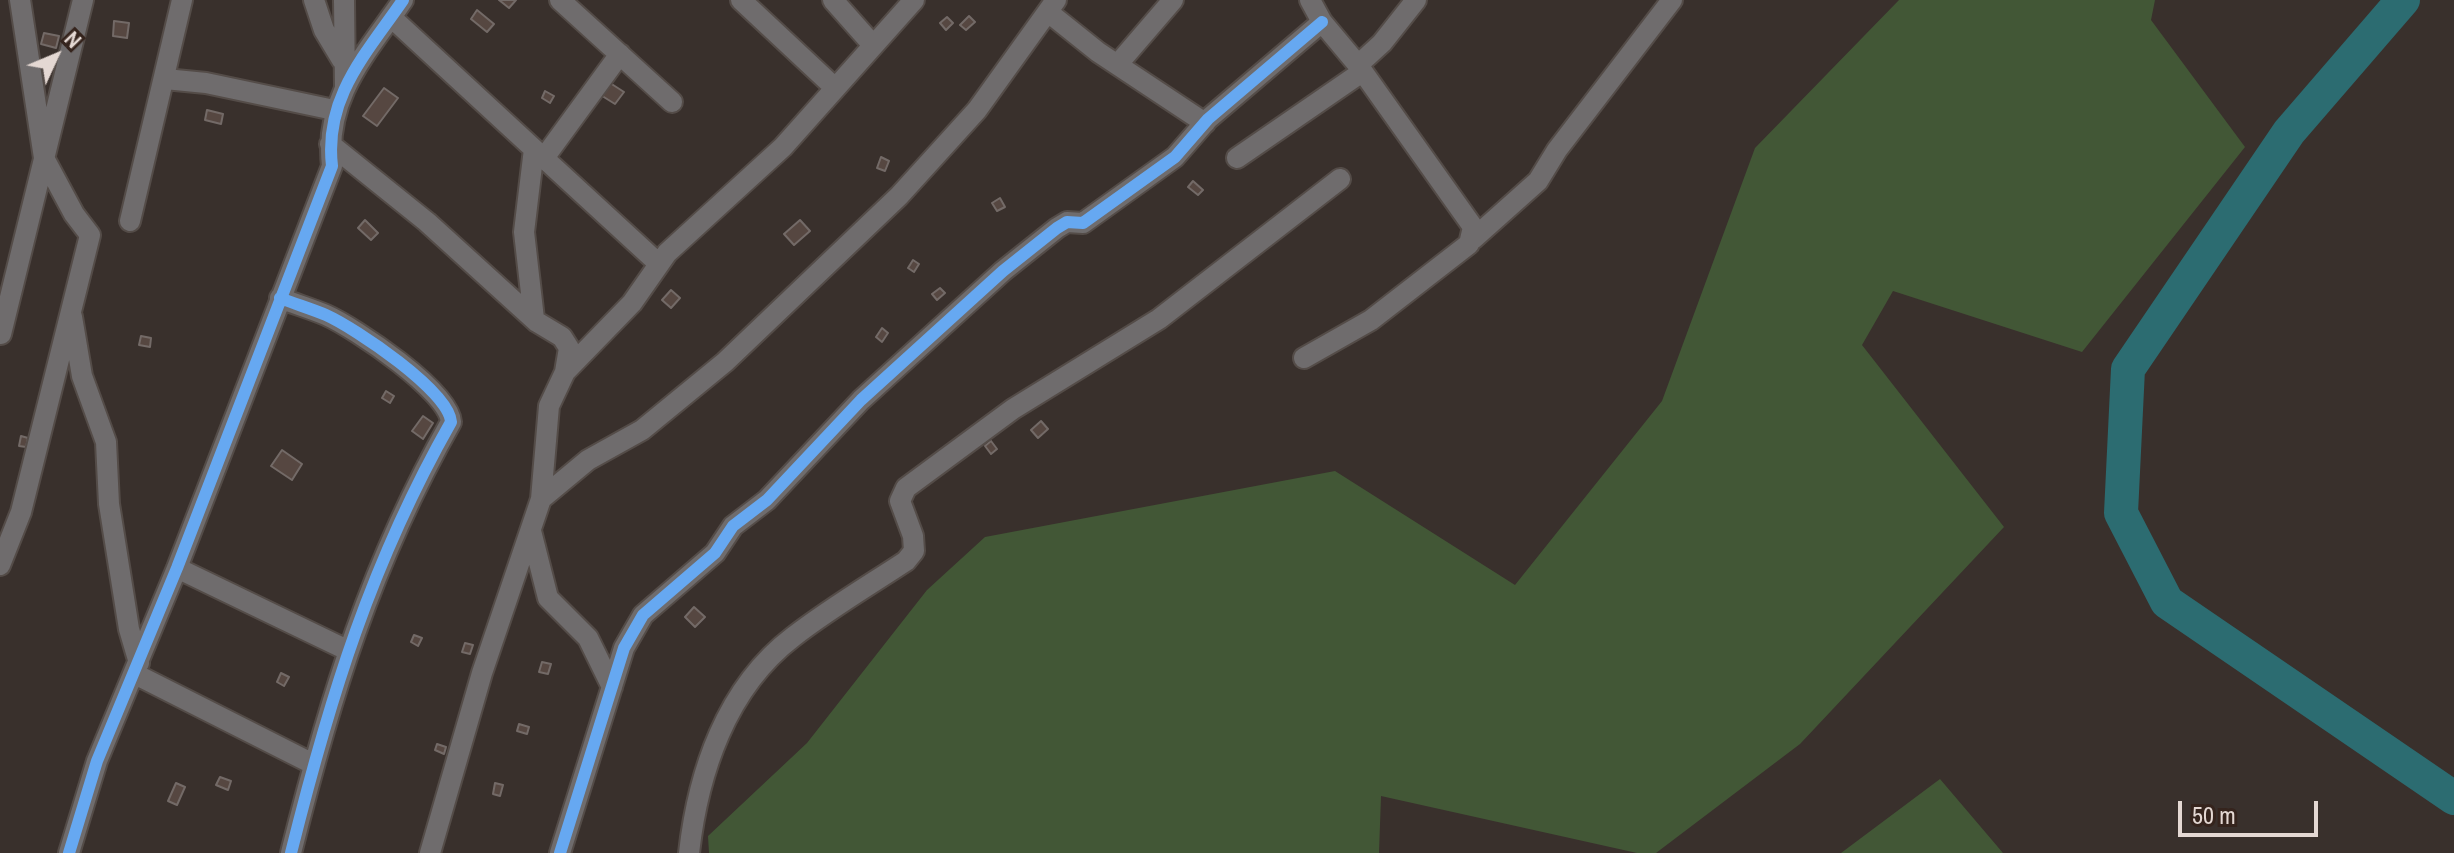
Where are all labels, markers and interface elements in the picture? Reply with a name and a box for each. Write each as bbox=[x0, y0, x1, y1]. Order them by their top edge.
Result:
north arrow bbox=[16, 16, 96, 96]
text: N bbox=[58, 24, 89, 54]
scale bar bbox=[2182, 785, 2322, 835]
text: 50 m bbox=[2192, 799, 2236, 831]

